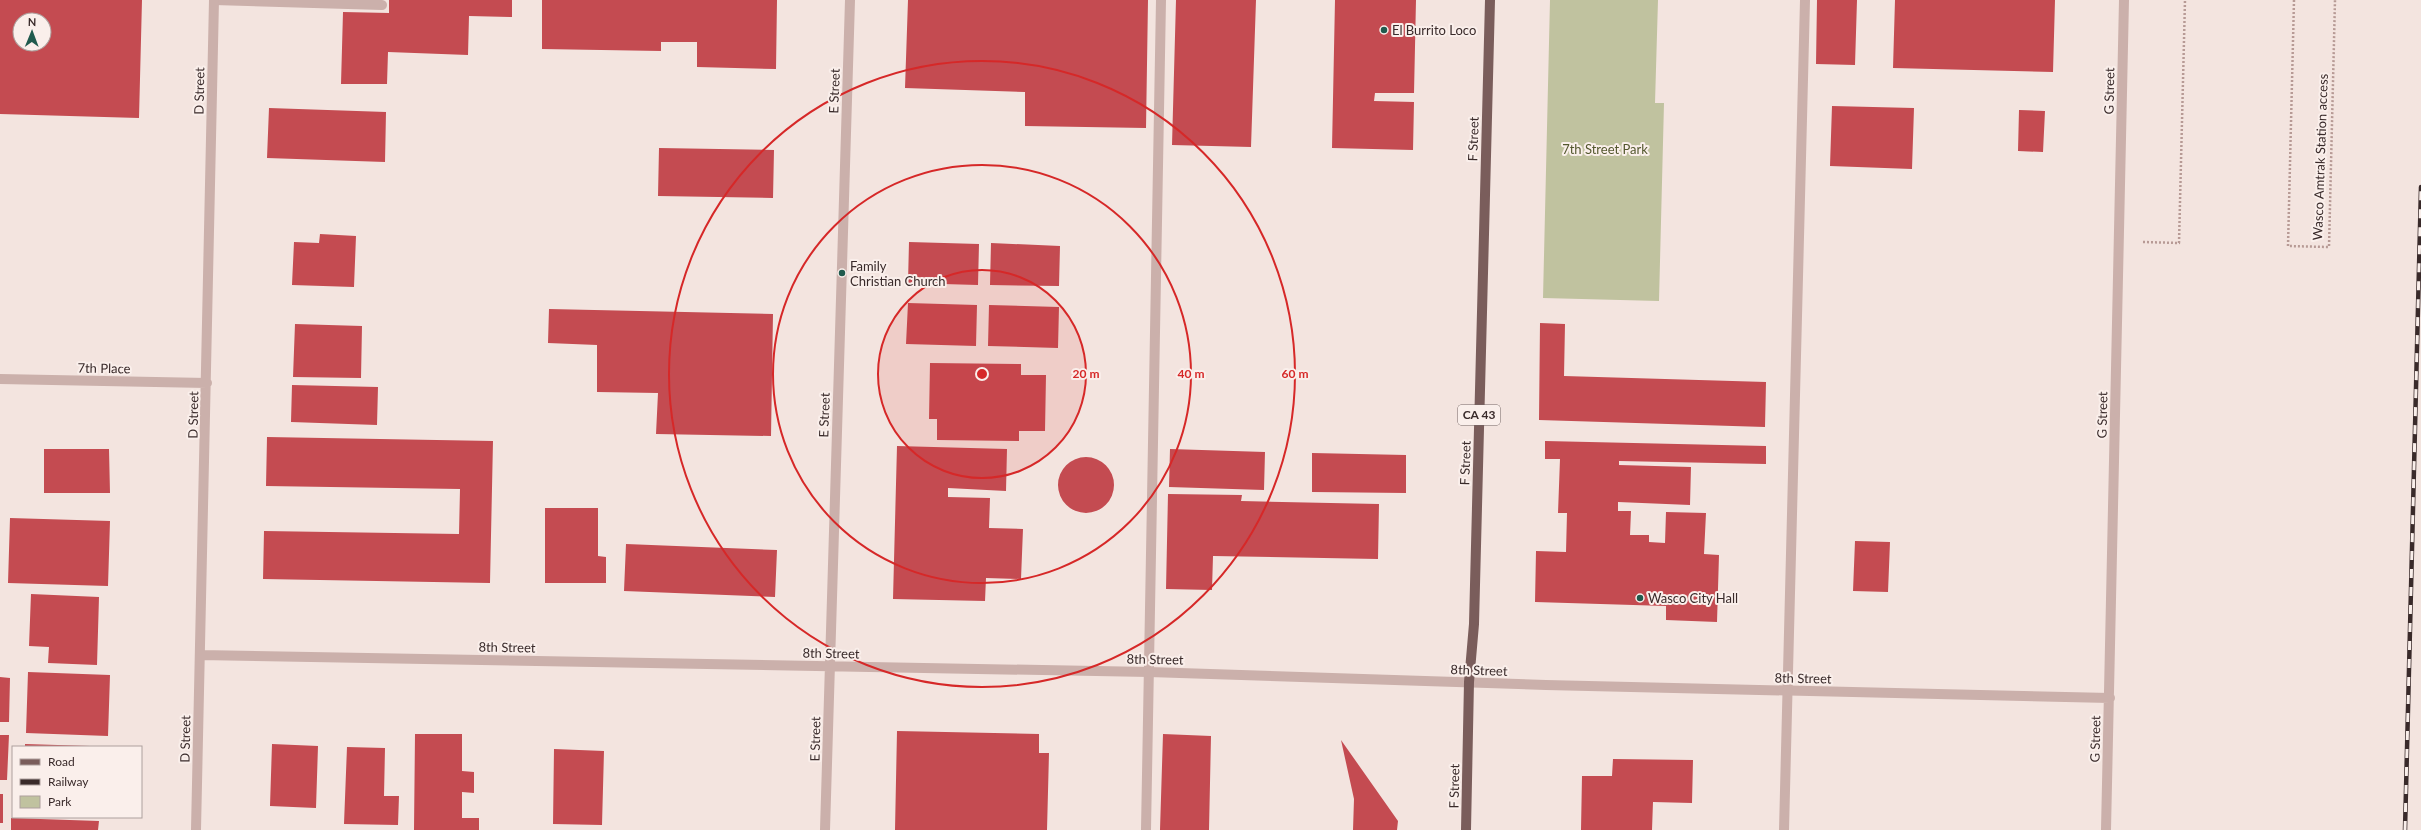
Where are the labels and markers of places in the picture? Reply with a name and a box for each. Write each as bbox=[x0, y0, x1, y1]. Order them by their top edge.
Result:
place label: El Burrito Loco bbox=[1392, 22, 1476, 38]
marker: El Burrito Loco bbox=[1379, 25, 1389, 35]
place label: Family Christian Church bbox=[850, 258, 946, 289]
marker: Family Christian Church bbox=[837, 268, 847, 278]
centre of rings bbox=[975, 367, 989, 381]
place label: Wasco City Hall bbox=[1648, 590, 1738, 606]
marker: Wasco City Hall bbox=[1635, 593, 1645, 603]

